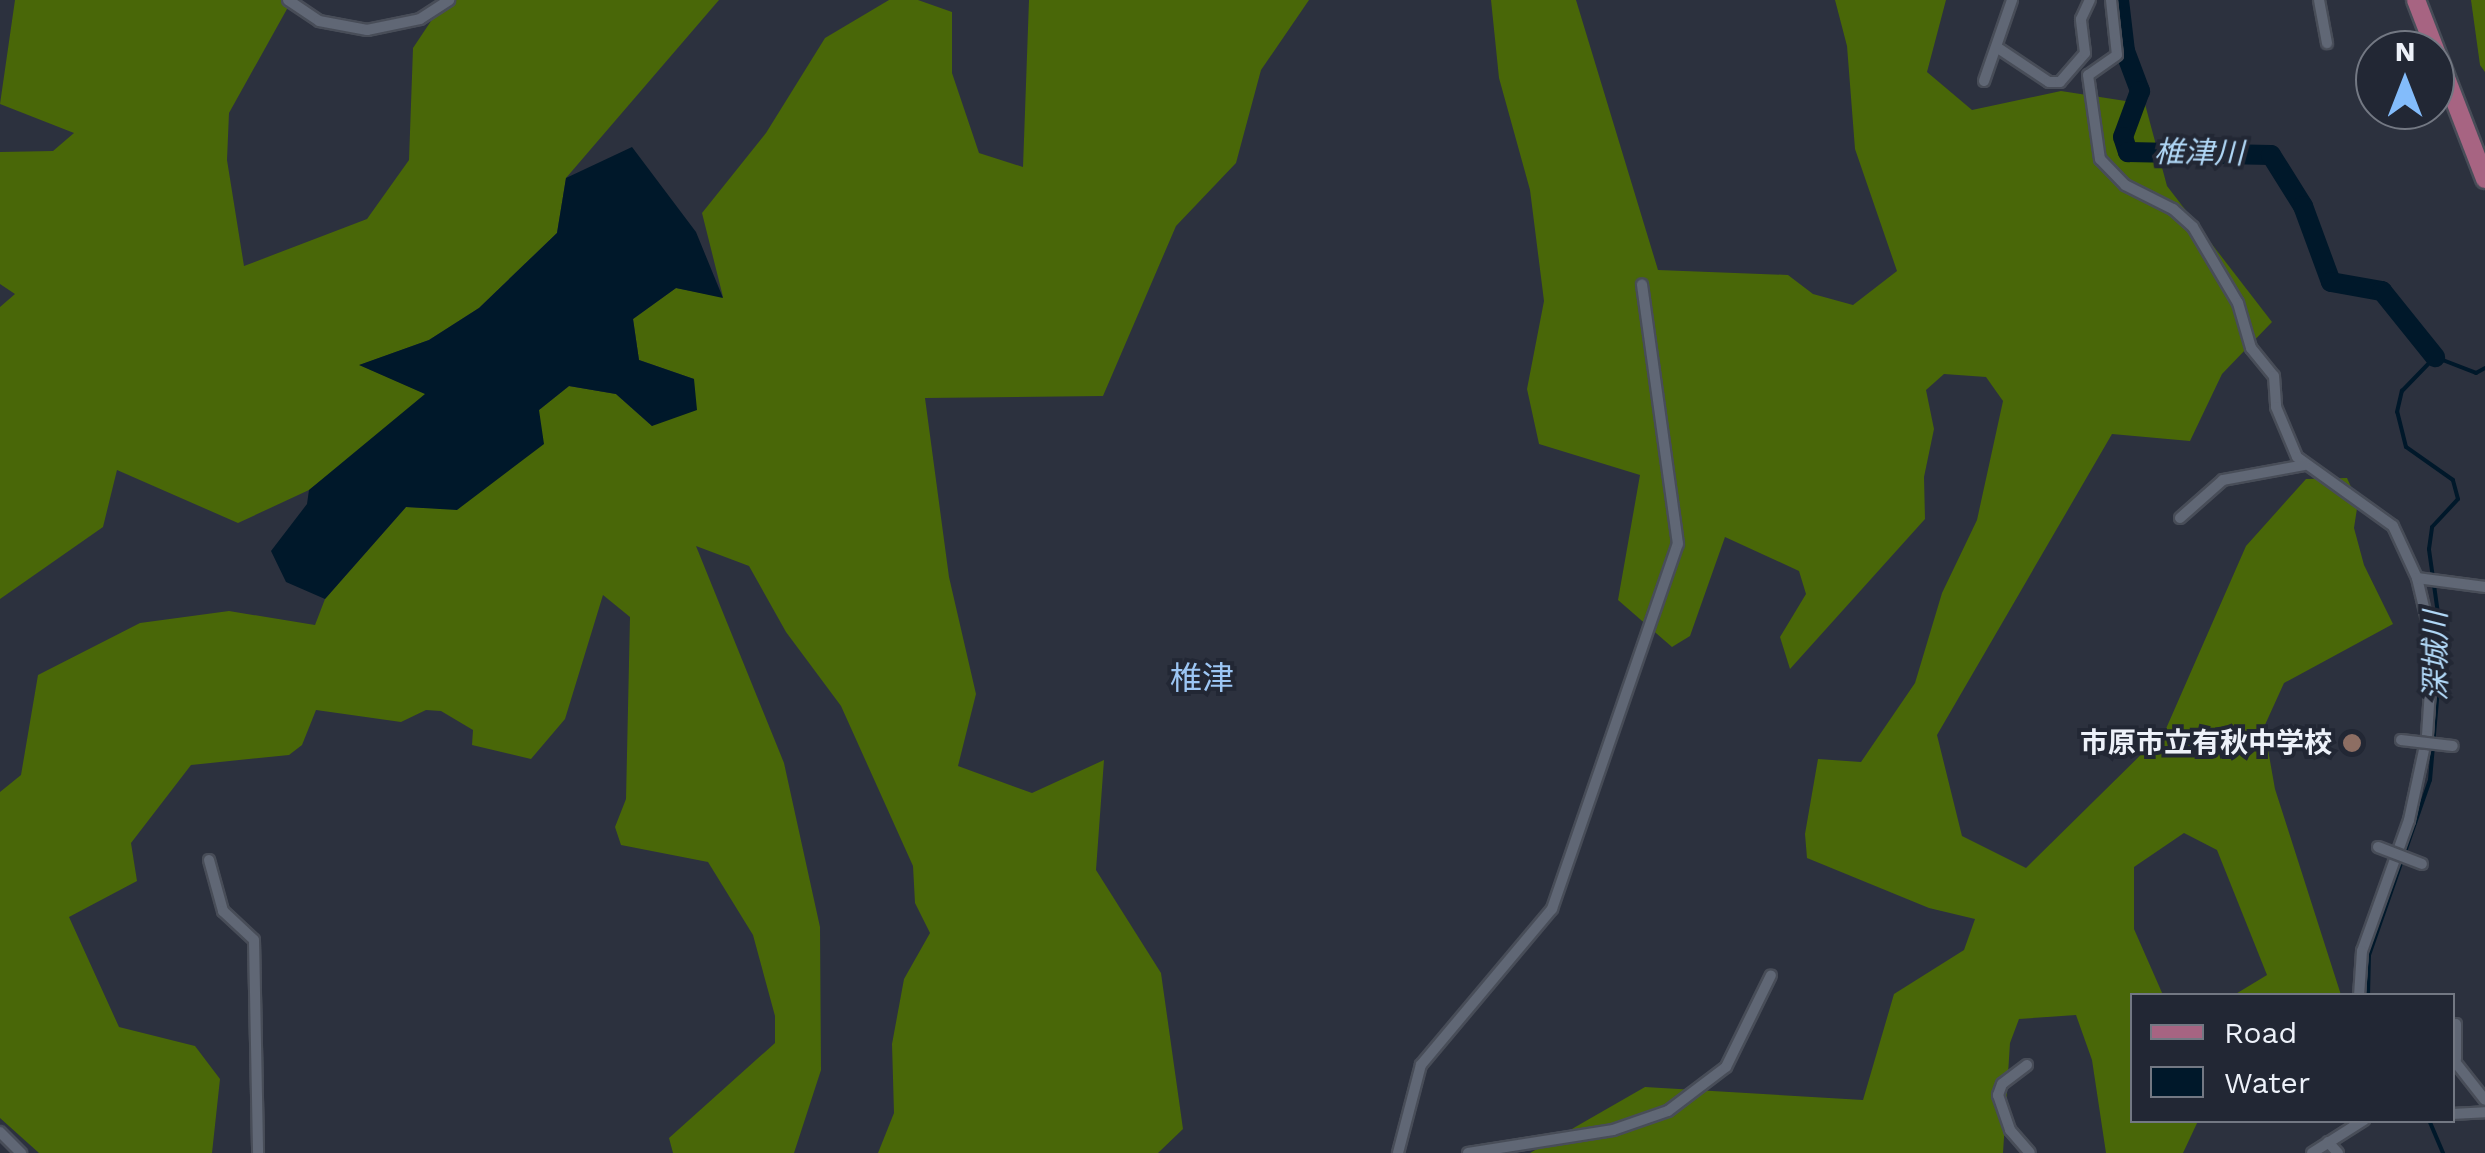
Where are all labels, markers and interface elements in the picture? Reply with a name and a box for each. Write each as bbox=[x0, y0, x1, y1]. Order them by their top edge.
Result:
north arrow bbox=[2355, 30, 2455, 130]
text: N bbox=[2395, 35, 2415, 68]
water label: 椎津川 bbox=[2154, 134, 2244, 172]
water label: 深城川 bbox=[2418, 611, 2454, 701]
district label: 椎津 bbox=[1170, 659, 1234, 697]
place label: 市原市立有秋中学校 bbox=[2080, 726, 2332, 760]
marker: 市原市立有秋中学校 bbox=[2341, 732, 2363, 754]
legend bbox=[2130, 993, 2455, 1123]
text: Road bbox=[2224, 1015, 2297, 1050]
text: Water bbox=[2224, 1065, 2310, 1100]

